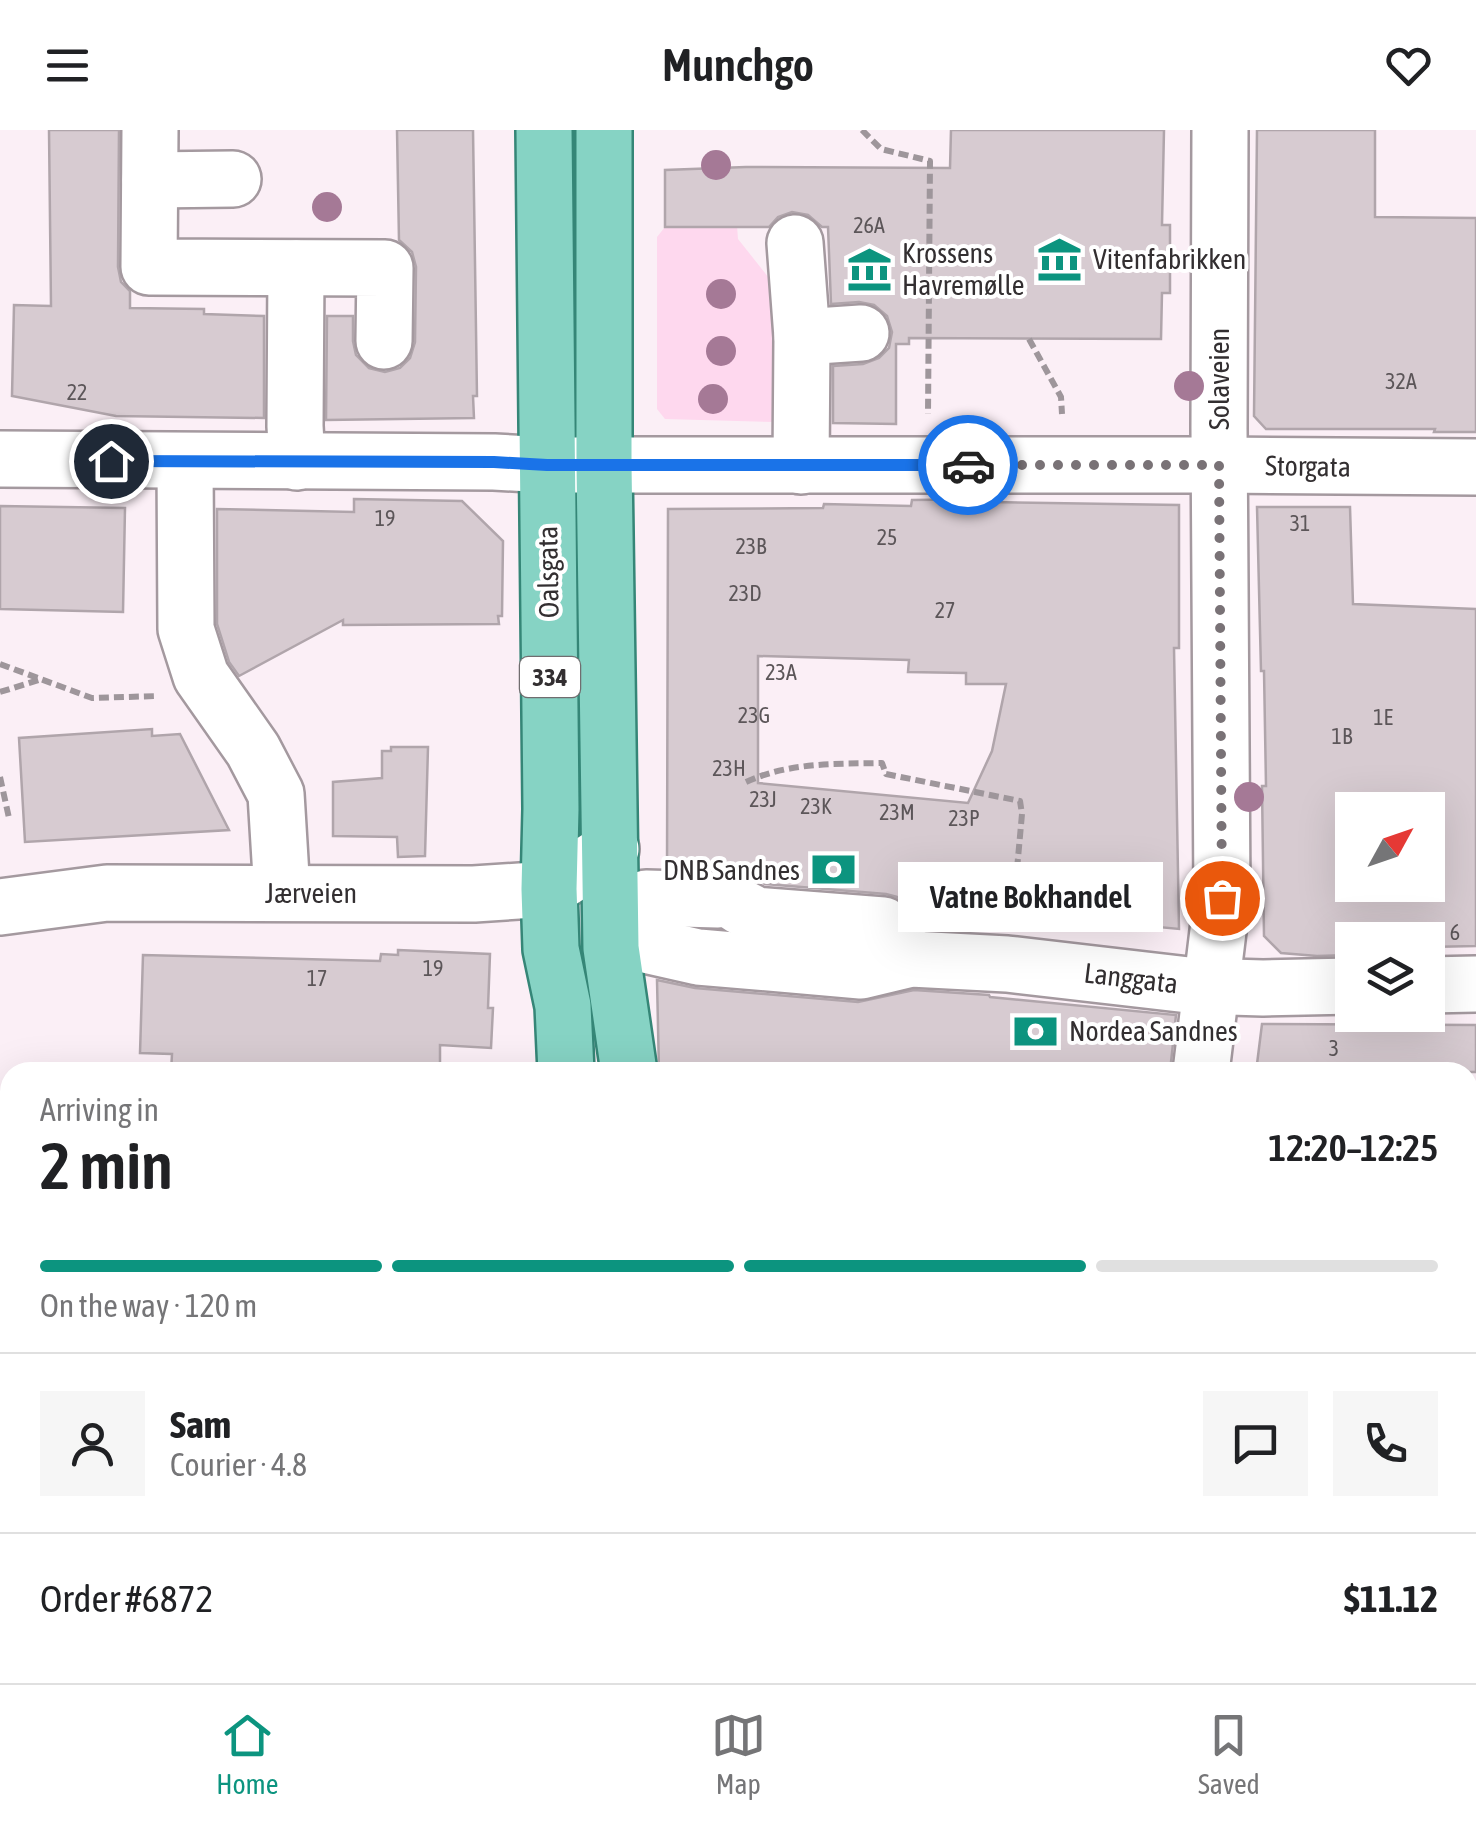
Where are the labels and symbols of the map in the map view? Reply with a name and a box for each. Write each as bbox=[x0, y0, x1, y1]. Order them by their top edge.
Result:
house number: 26A bbox=[853, 212, 885, 238]
museum icon: Vitenfabrikken bbox=[1036, 235, 1084, 283]
place label: Krossens Havremølle bbox=[902, 237, 1024, 301]
place label: Vitenfabrikken bbox=[1093, 243, 1246, 275]
museum icon: Krossens Havremølle bbox=[845, 245, 893, 293]
street label: Solaveien bbox=[1203, 328, 1235, 430]
house number: 32A bbox=[1385, 368, 1417, 394]
house number: 22 bbox=[67, 379, 87, 405]
courier bbox=[918, 415, 1018, 515]
pin bbox=[69, 419, 154, 504]
street label: Storgata bbox=[1265, 449, 1351, 483]
house number: 19 bbox=[375, 505, 395, 531]
house number: 31 bbox=[1290, 510, 1310, 536]
house number: 25 bbox=[877, 524, 897, 550]
street label: Oalsgata bbox=[531, 526, 565, 618]
house number: 23B bbox=[735, 533, 767, 559]
house number: 23D bbox=[728, 580, 762, 606]
house number: 27 bbox=[935, 597, 955, 623]
road number: 334 bbox=[520, 657, 580, 697]
house number: 23A bbox=[765, 659, 797, 685]
house number: 23G bbox=[738, 702, 770, 728]
house number: 1E bbox=[1373, 704, 1393, 730]
house number: 1B bbox=[1332, 723, 1353, 749]
house number: 23H bbox=[712, 755, 746, 781]
house number: 23J bbox=[749, 786, 777, 812]
north arrow bbox=[1335, 792, 1445, 902]
house number: 23K bbox=[800, 793, 832, 819]
house number: 23M bbox=[879, 799, 915, 825]
house number: 23P bbox=[948, 805, 980, 831]
bank icon: DNB Sandnes bbox=[809, 846, 857, 894]
place label: DNB Sandnes bbox=[663, 854, 800, 886]
pin bbox=[1180, 856, 1265, 941]
callout: Vatne Bokhandel bbox=[897, 863, 1162, 933]
street label: Jærveien bbox=[265, 877, 357, 909]
house number: 6 bbox=[1450, 919, 1460, 945]
house number: 19 bbox=[423, 955, 443, 981]
street label: Langgata bbox=[1082, 956, 1180, 1000]
house number: 17 bbox=[307, 965, 327, 991]
bank icon: Nordea Sandnes bbox=[1012, 1007, 1060, 1055]
place label: Nordea Sandnes bbox=[1069, 1015, 1238, 1047]
house number: 3 bbox=[1329, 1035, 1339, 1061]

